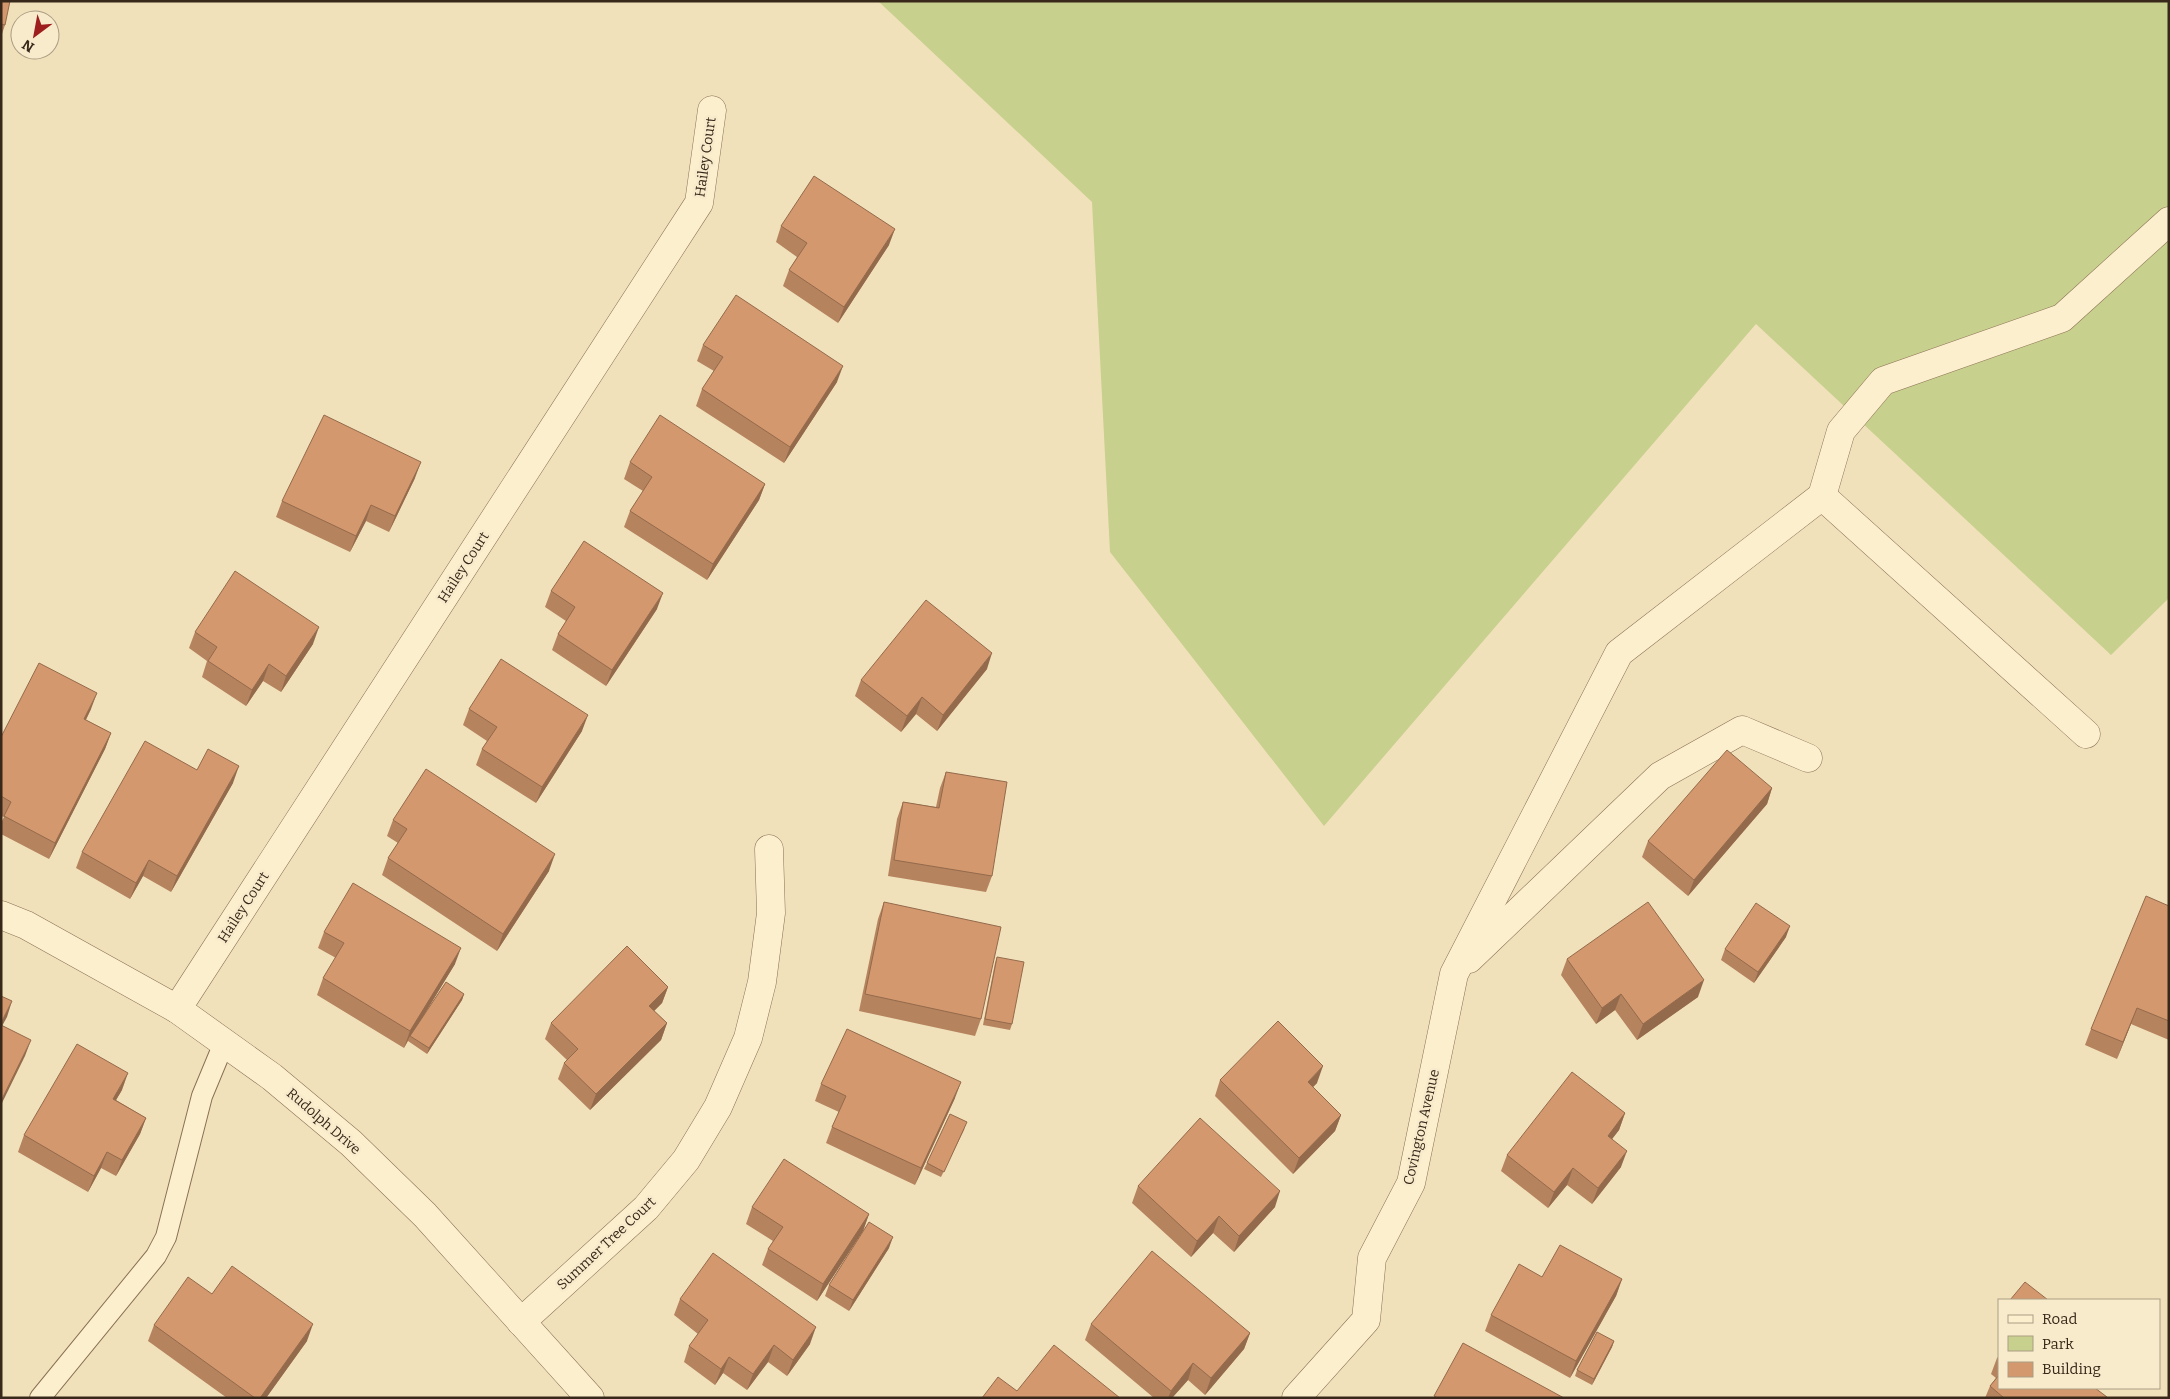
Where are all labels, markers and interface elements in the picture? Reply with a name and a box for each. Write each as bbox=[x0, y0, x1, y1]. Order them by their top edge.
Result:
north arrow bbox=[10, 10, 60, 60]
text: N bbox=[19, 35, 37, 56]
street label: Hailey Court bbox=[691, 116, 720, 198]
street label: Hailey Court bbox=[434, 529, 493, 606]
street label: Hailey Court bbox=[214, 869, 273, 946]
street label: Covington Avenue bbox=[1400, 1068, 1443, 1187]
street label: Rudolph Drive bbox=[283, 1085, 364, 1158]
street label: Summer Tree Court bbox=[553, 1193, 659, 1293]
legend bbox=[1998, 1299, 2160, 1389]
text: Road bbox=[2042, 1310, 2077, 1328]
text: Park bbox=[2042, 1335, 2074, 1353]
text: Building bbox=[2042, 1360, 2101, 1378]

